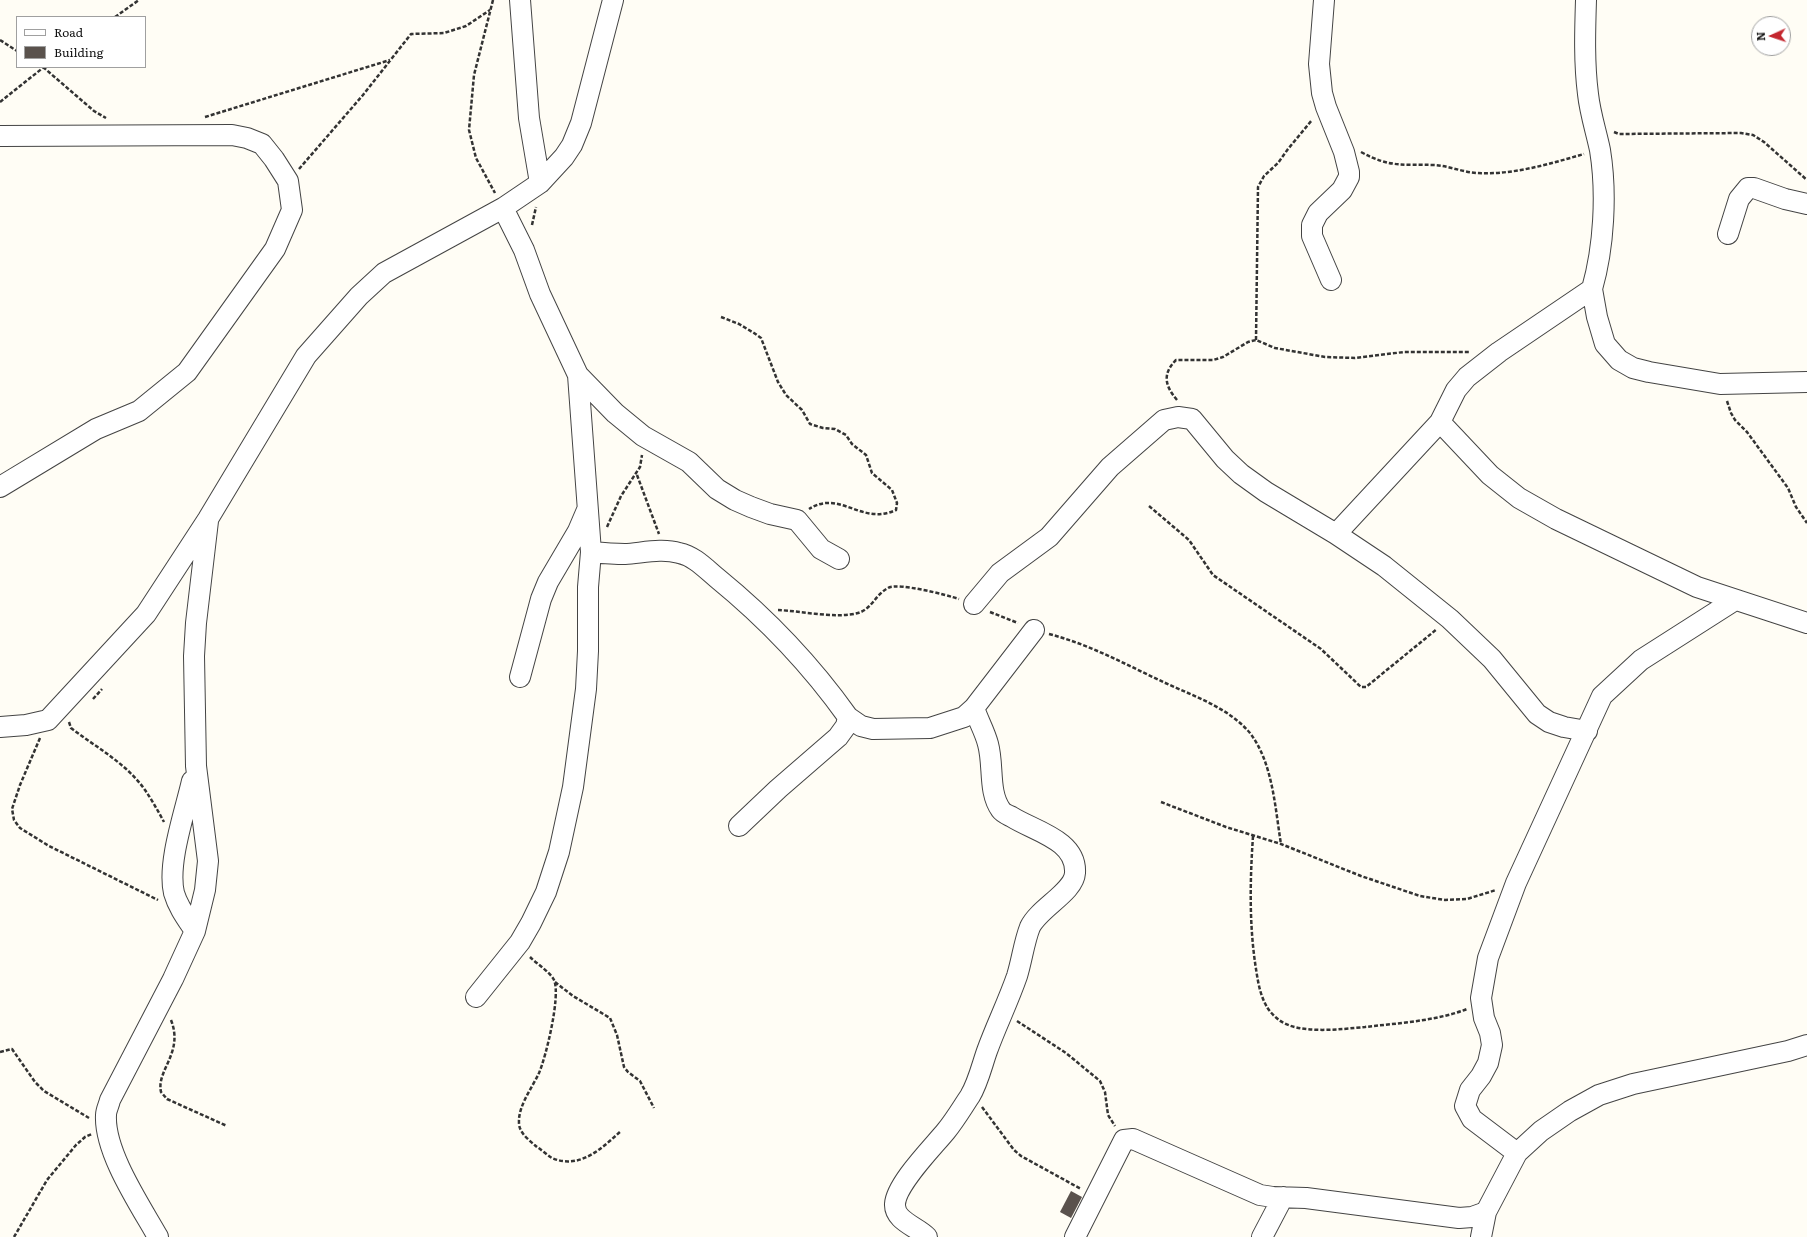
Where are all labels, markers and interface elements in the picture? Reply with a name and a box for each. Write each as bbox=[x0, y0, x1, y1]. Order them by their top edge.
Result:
legend bbox=[16, 16, 146, 68]
north arrow bbox=[1751, 16, 1791, 56]
text: Road bbox=[54, 23, 83, 41]
text: N bbox=[1752, 32, 1768, 42]
text: Building bbox=[54, 43, 103, 61]

